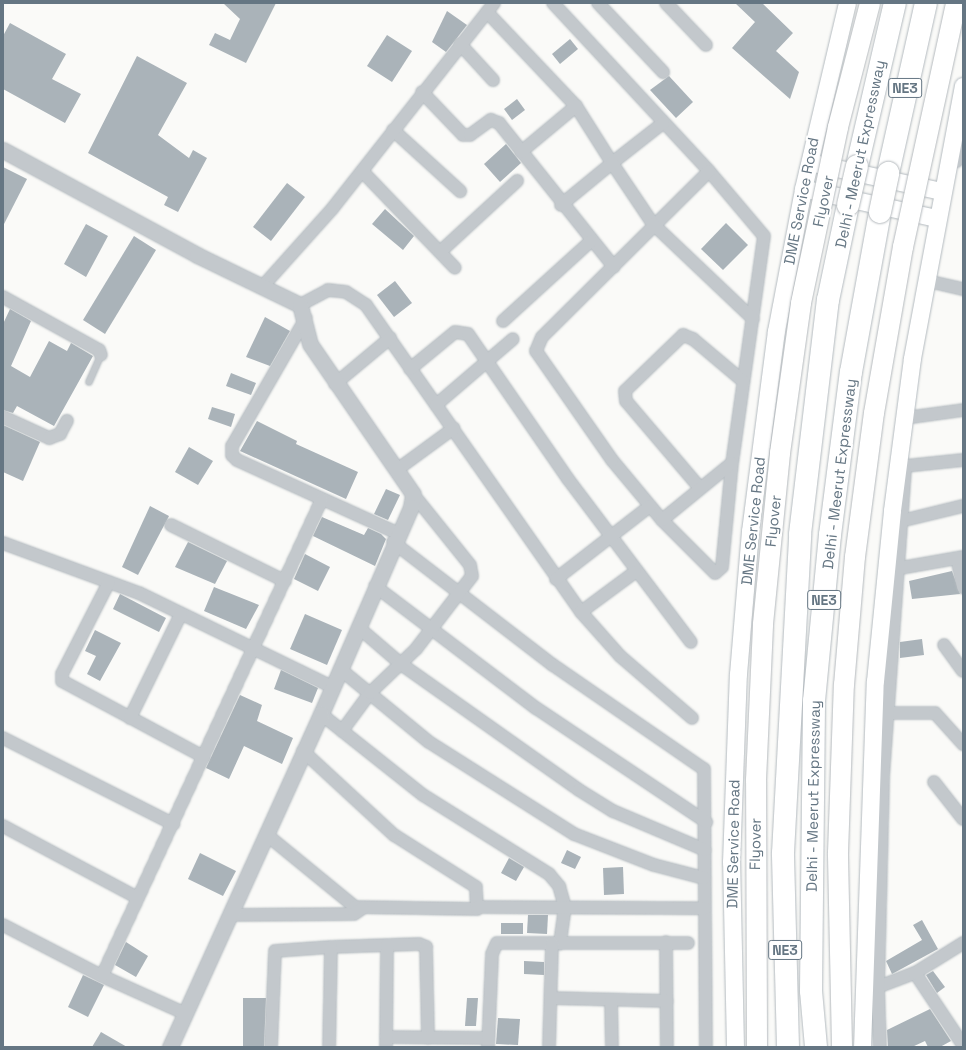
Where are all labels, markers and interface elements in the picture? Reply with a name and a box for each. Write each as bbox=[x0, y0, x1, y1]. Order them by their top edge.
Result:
street label: Delhi - Meerut Expressway bbox=[831, 58, 889, 250]
road number: NE3 bbox=[888, 76, 922, 100]
street label: DME Service Road bbox=[780, 136, 822, 266]
street label: Flyover bbox=[809, 174, 837, 228]
street label: Delhi - Meerut Expressway bbox=[818, 377, 860, 571]
street label: DME Service Road bbox=[737, 456, 769, 586]
street label: Flyover bbox=[761, 494, 785, 548]
road number: NE3 bbox=[807, 588, 841, 612]
street label: Delhi - Meerut Expressway bbox=[802, 700, 824, 892]
street label: DME Service Road bbox=[723, 779, 743, 909]
street label: Flyover bbox=[746, 818, 764, 870]
road number: NE3 bbox=[768, 938, 802, 962]

